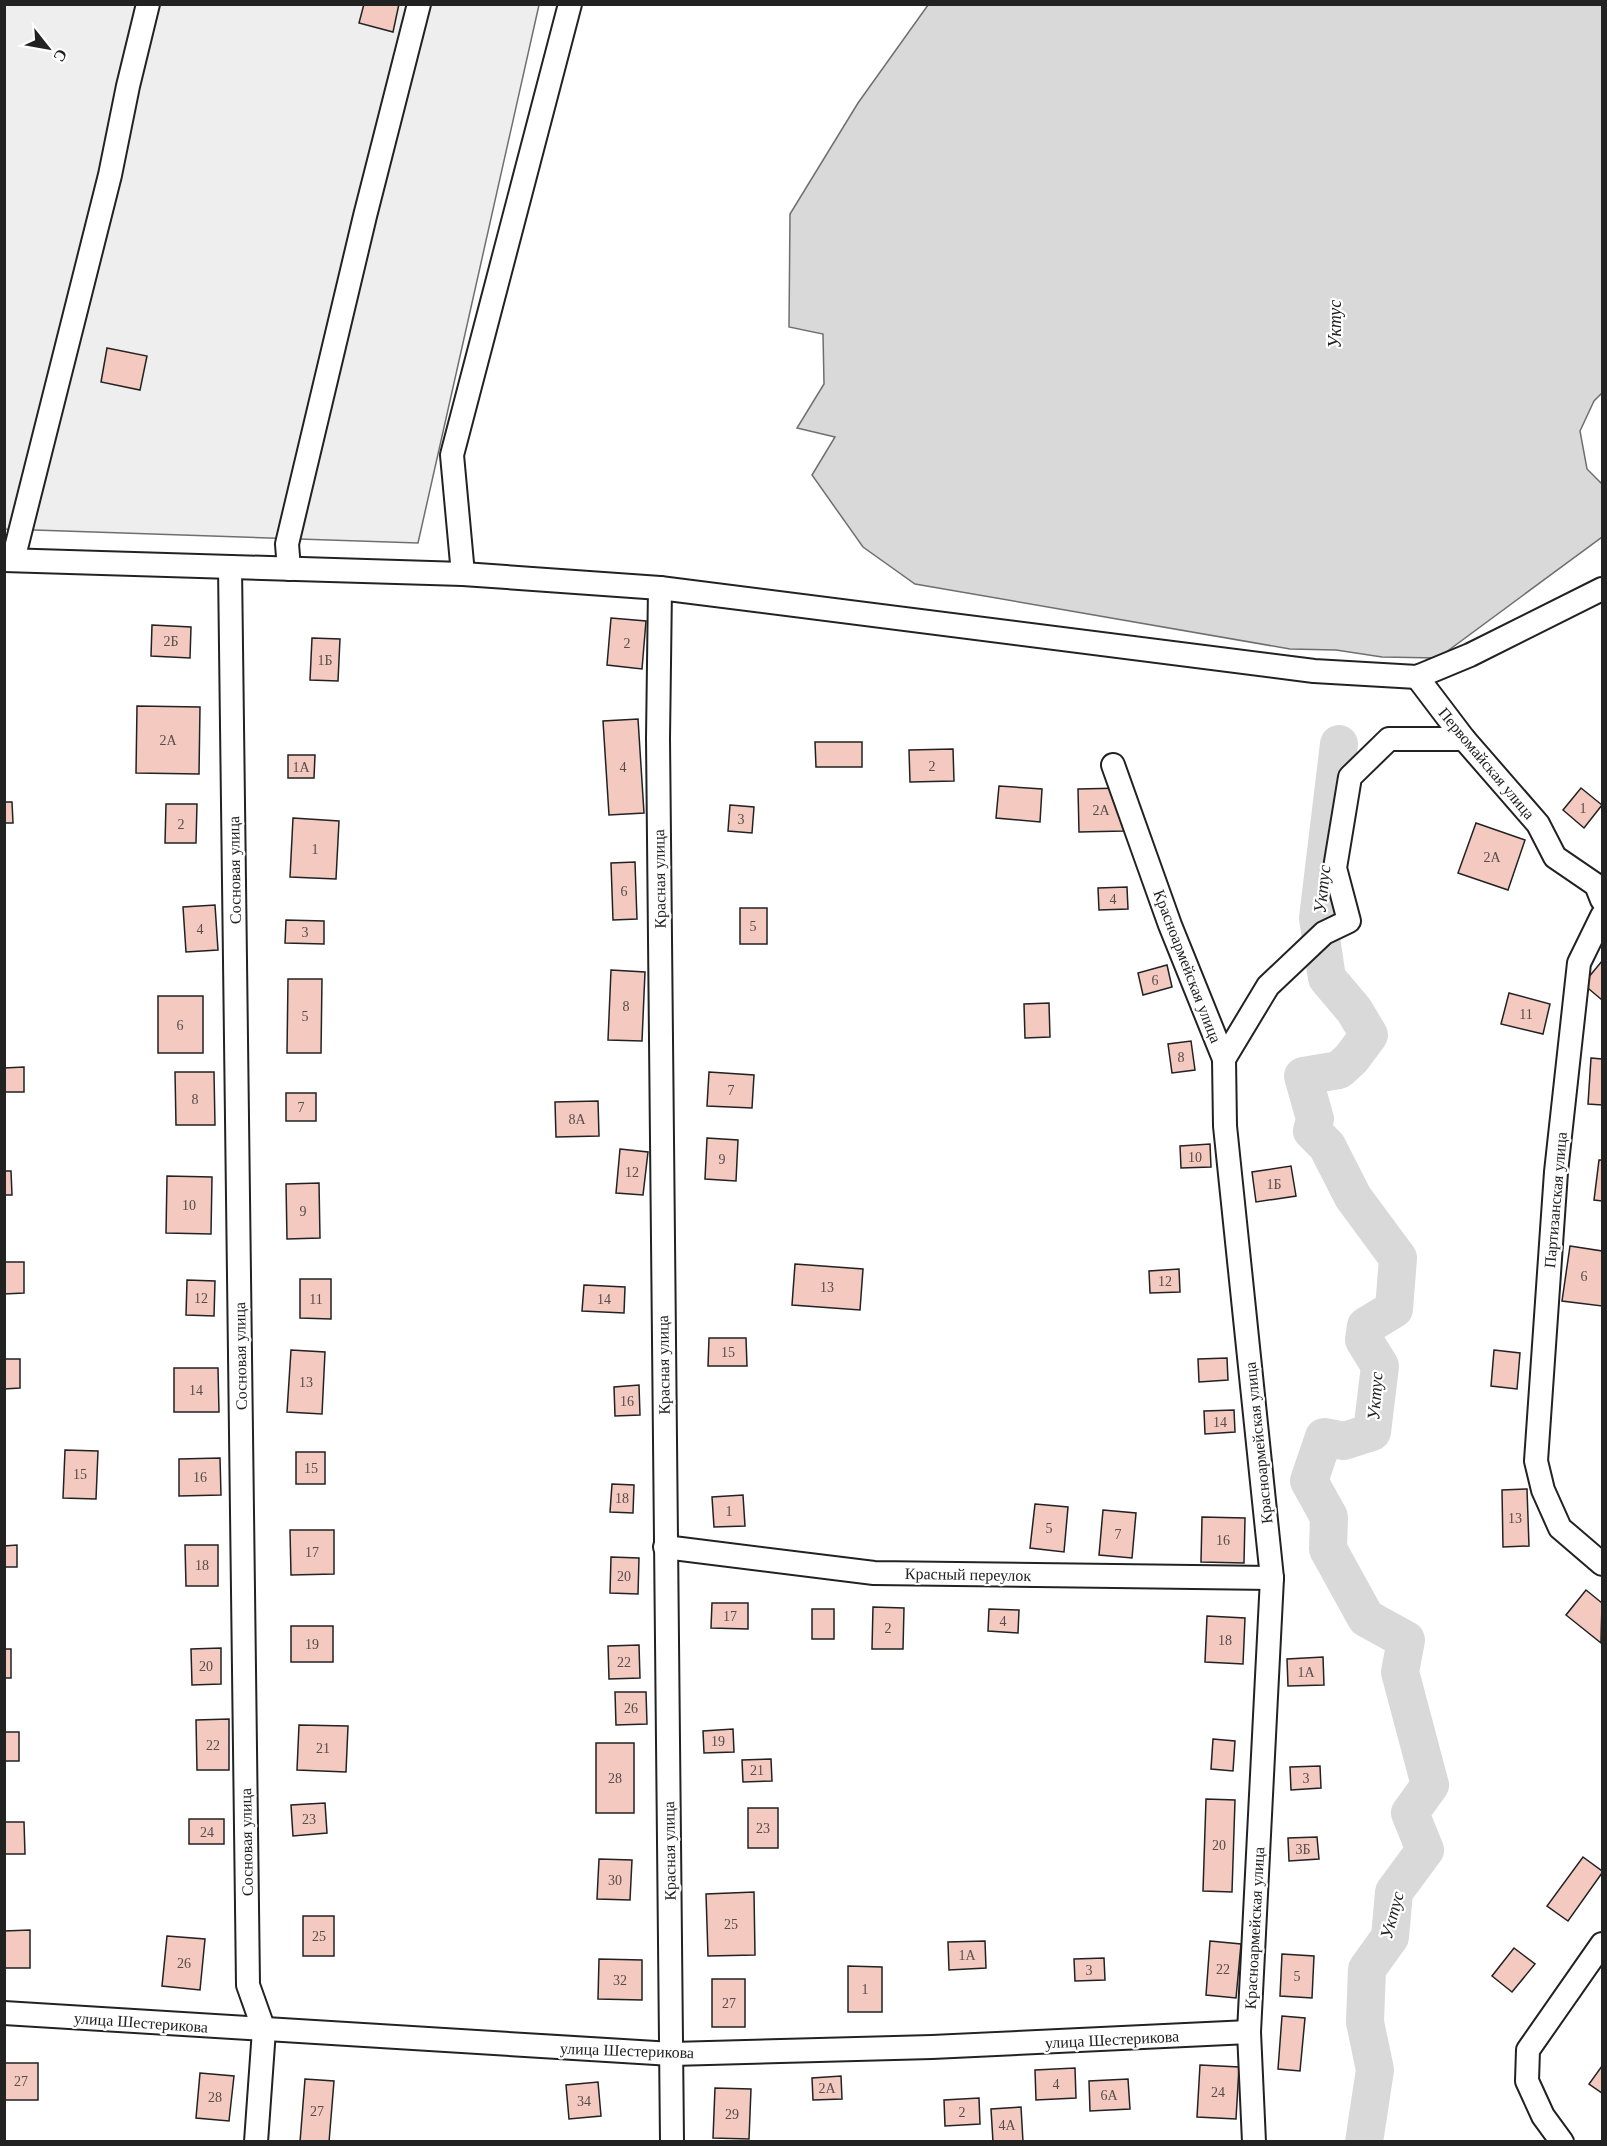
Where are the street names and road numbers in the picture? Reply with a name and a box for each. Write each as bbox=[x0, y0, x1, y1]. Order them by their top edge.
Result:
street label: Первомайская улица bbox=[1434, 704, 1538, 823]
street label: Сосновая улица bbox=[225, 816, 245, 924]
street label: Красная улица bbox=[650, 829, 670, 929]
street label: Красноармейская улица bbox=[1150, 887, 1225, 1046]
street label: Партизанская улица bbox=[1541, 1131, 1571, 1269]
street label: Сосновая улица bbox=[231, 1302, 251, 1410]
street label: Красная улица bbox=[654, 1315, 674, 1415]
street label: Красноармейская улица bbox=[1242, 1361, 1276, 1525]
street label: Красный переулок bbox=[905, 1565, 1031, 1585]
street label: Сосновая улица bbox=[237, 1788, 257, 1896]
street label: Красная улица bbox=[660, 1801, 680, 1901]
street label: Красноармейская улица bbox=[1242, 1846, 1268, 2010]
street label: улица Шестерикова bbox=[73, 2009, 209, 2037]
street label: улица Шестерикова bbox=[1045, 2027, 1180, 2053]
street label: улица Шестерикова bbox=[560, 2040, 694, 2062]

